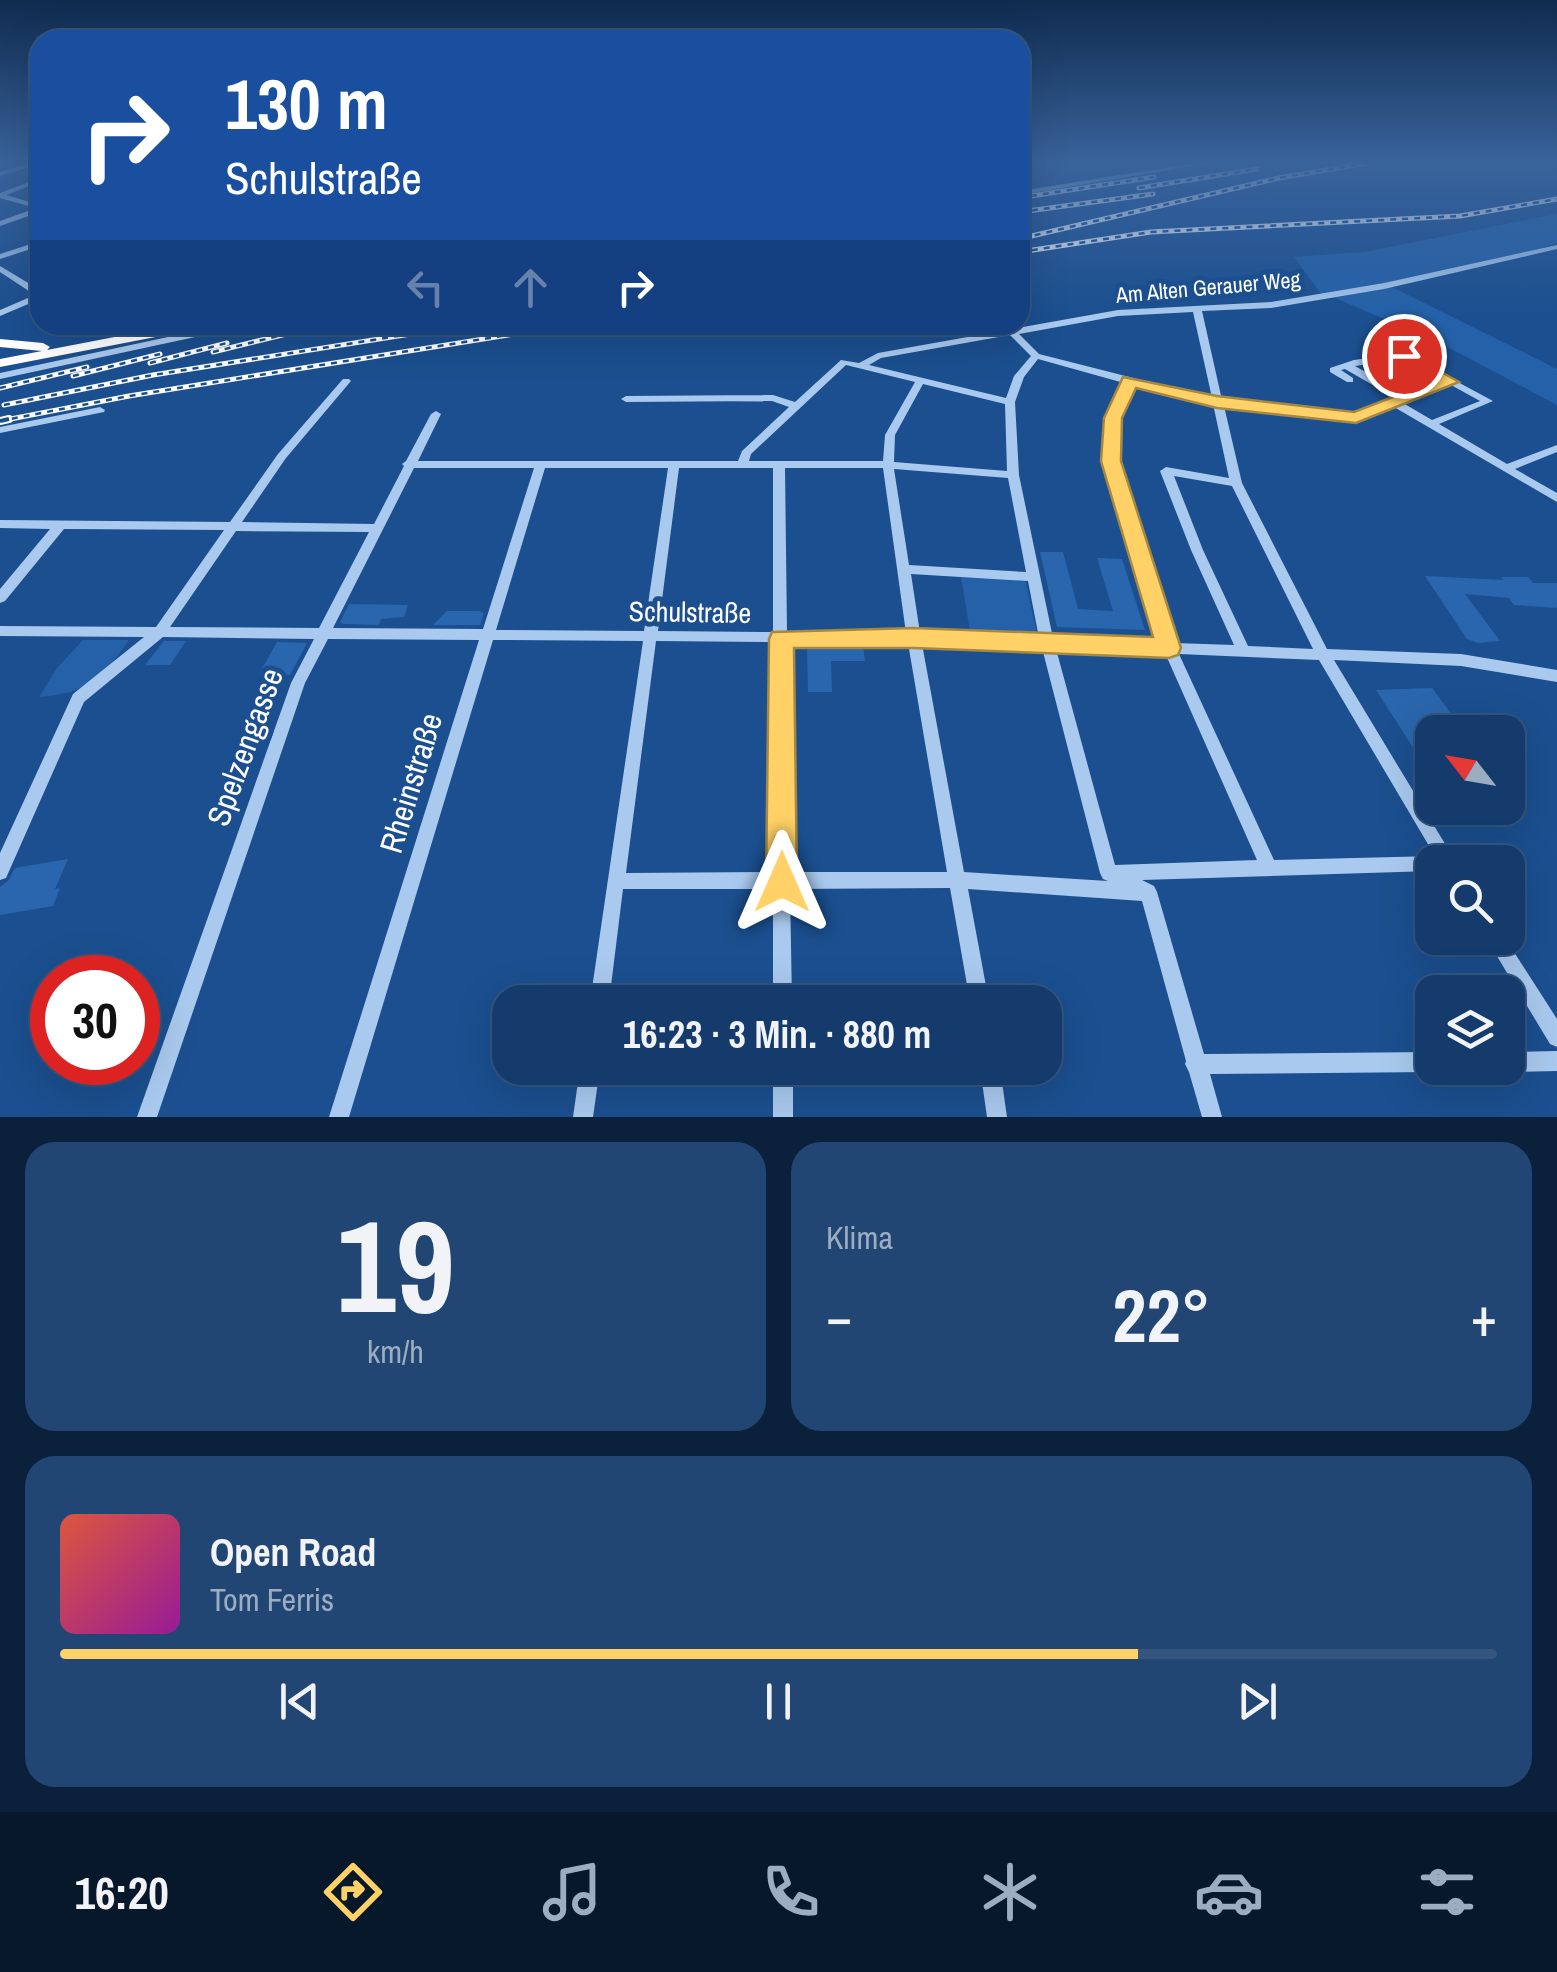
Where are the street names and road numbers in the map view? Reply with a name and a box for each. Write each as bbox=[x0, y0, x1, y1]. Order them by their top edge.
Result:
street label: Am Alten Gerauer Weg bbox=[1113, 264, 1302, 310]
street label: Schulstraße bbox=[628, 592, 752, 632]
street label: Spelzengasse bbox=[196, 662, 293, 832]
street label: Rheinstraße bbox=[369, 708, 452, 858]

